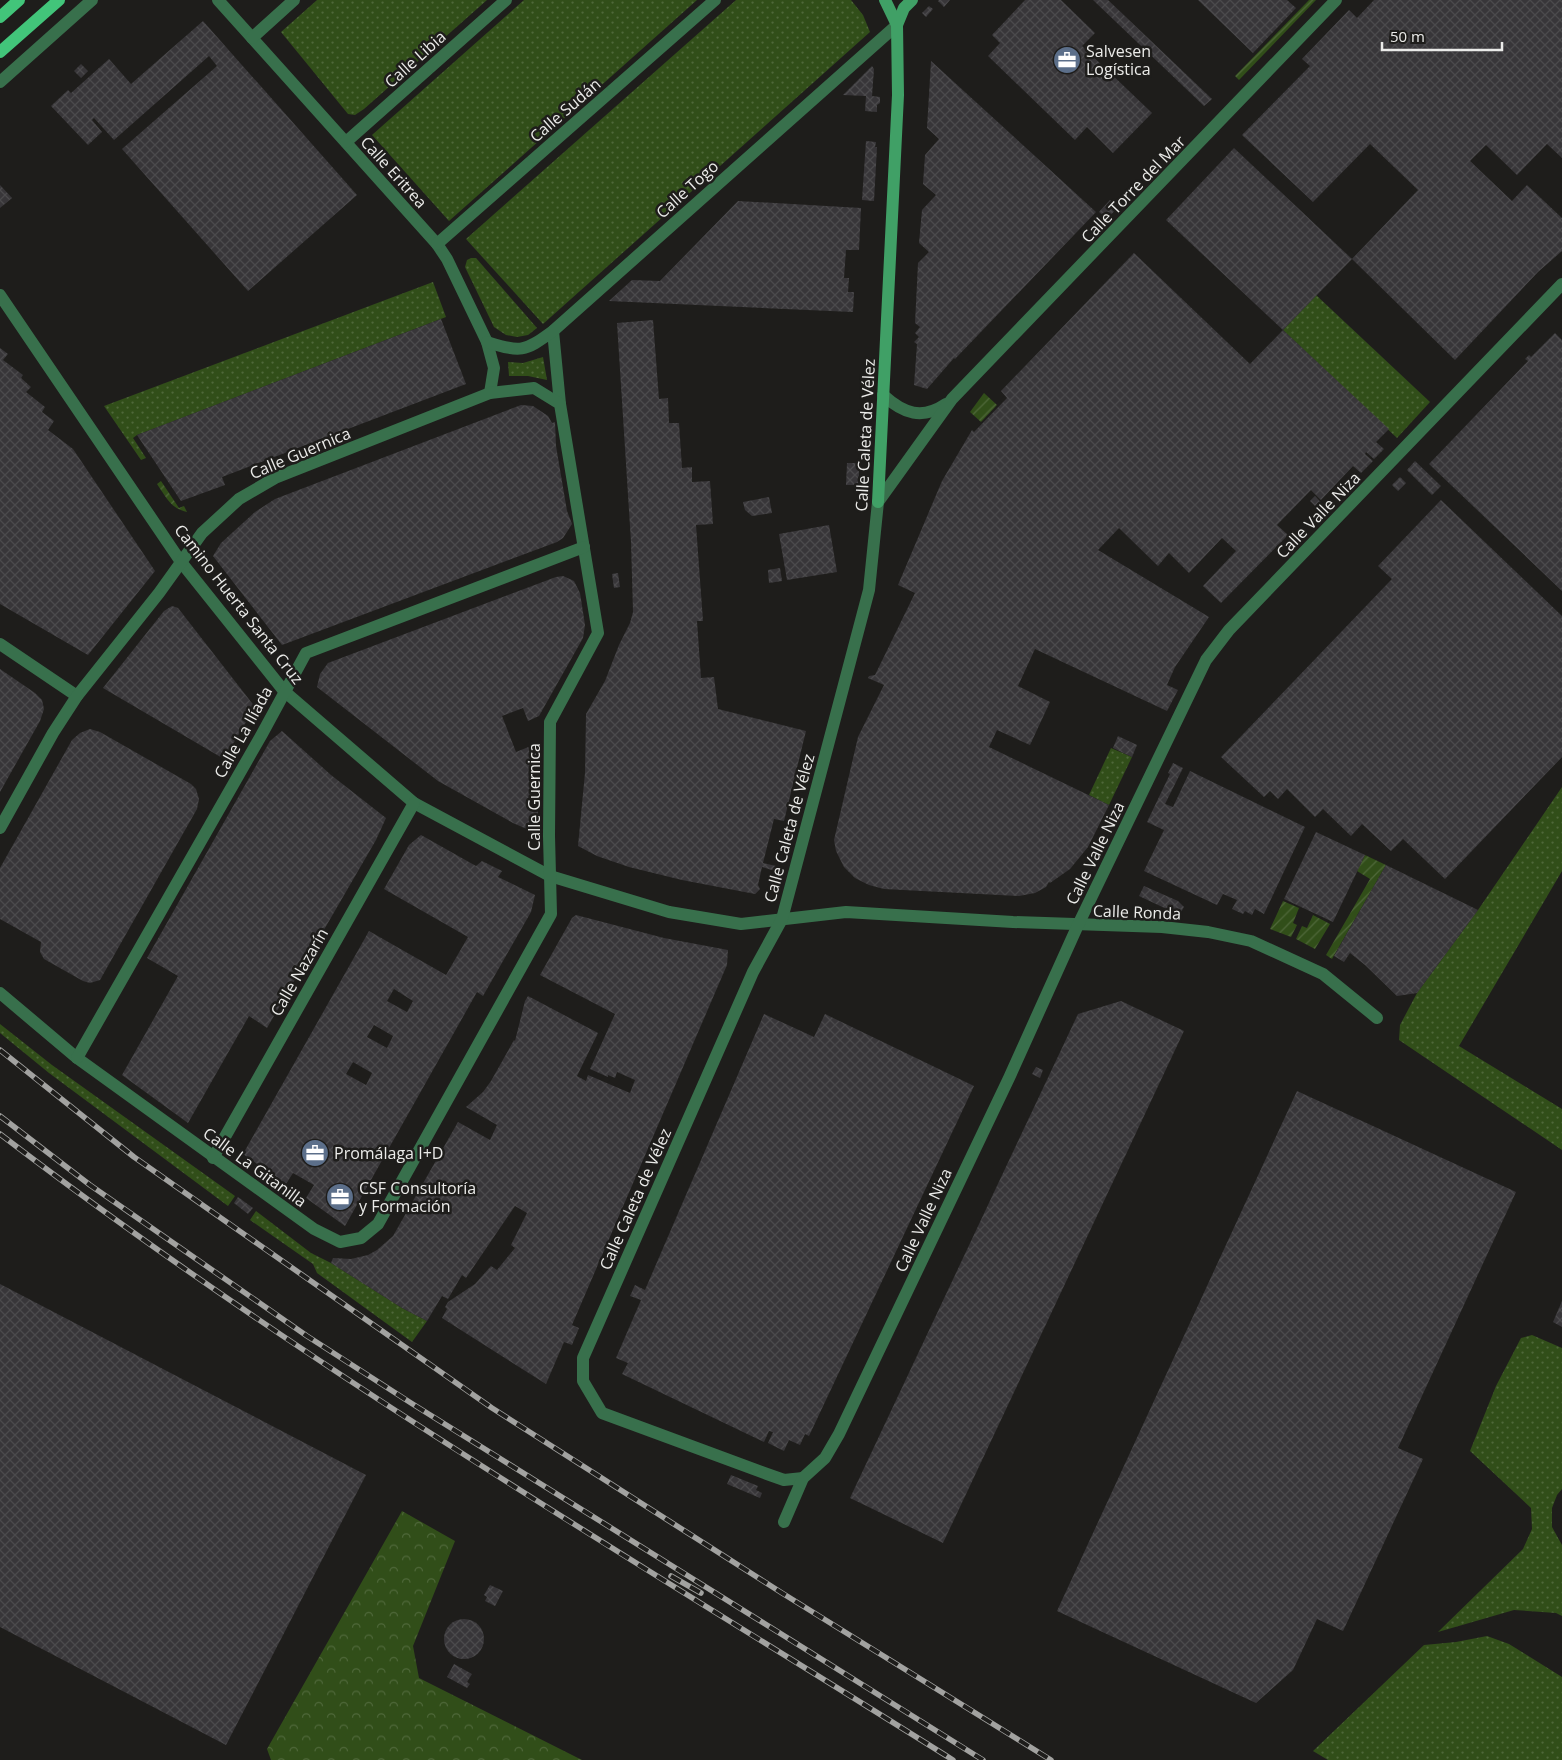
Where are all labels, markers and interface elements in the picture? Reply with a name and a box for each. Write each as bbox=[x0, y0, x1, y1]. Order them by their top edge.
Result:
scale bar bbox=[1382, 20, 1502, 52]
street label: Calle Libia bbox=[380, 26, 450, 92]
text: 50 m bbox=[1390, 26, 1425, 46]
place label: Salvesen Logística bbox=[1086, 40, 1151, 80]
office icon: Salvesen Logística bbox=[1052, 45, 1082, 75]
street label: Calle Sudán bbox=[525, 73, 605, 147]
street label: Calle Torre del Mar bbox=[1076, 130, 1190, 248]
street label: Calle Eritrea bbox=[356, 131, 432, 213]
street label: Calle Togo bbox=[651, 155, 723, 223]
street label: Calle Caleta de Vélez bbox=[850, 358, 880, 512]
street label: Calle Guernica bbox=[246, 422, 354, 484]
street label: Calle Valle Niza bbox=[1271, 467, 1365, 563]
street label: Camino Huerta Santa Cruz bbox=[170, 519, 308, 689]
street label: Calle La Ilíada bbox=[209, 682, 277, 782]
street label: Calle Guernica bbox=[523, 743, 545, 851]
street label: Calle Caleta de Vélez bbox=[759, 751, 819, 905]
street label: Calle Valle Niza bbox=[1060, 798, 1130, 908]
street label: Calle Ronda bbox=[1093, 899, 1181, 925]
street label: Calle Nazarín bbox=[265, 924, 333, 1020]
street label: Calle La Gitanilla bbox=[199, 1122, 311, 1212]
street label: Calle Caleta de Vélez bbox=[594, 1125, 676, 1273]
office icon: Promálaga I+D bbox=[300, 1138, 330, 1168]
place label: Promálaga I+D bbox=[334, 1142, 443, 1164]
street label: Calle Valle Niza bbox=[889, 1164, 957, 1276]
place label: CSF Consultoría y Formación bbox=[359, 1177, 476, 1217]
office icon: CSF Consultoría y Formación bbox=[325, 1182, 355, 1212]

